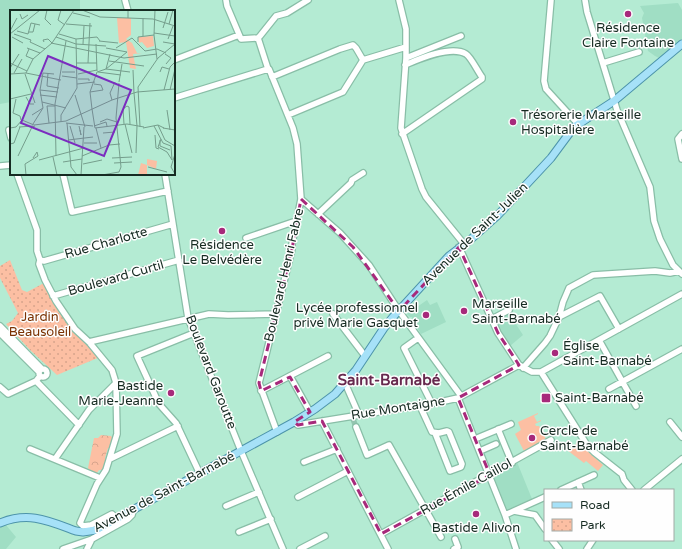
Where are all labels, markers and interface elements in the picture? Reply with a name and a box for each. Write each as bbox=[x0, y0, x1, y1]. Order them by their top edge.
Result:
marker: Résidence Claire Fontaine bbox=[623, 9, 633, 19]
inset map bbox=[10, 10, 175, 175]
place label: Résidence Claire Fontaine bbox=[582, 20, 674, 51]
place label: Trésorerie Marseille Hospitalière bbox=[521, 107, 641, 138]
marker: Trésorerie Marseille Hospitalière bbox=[508, 117, 518, 127]
street label: Avenue de Saint-Julien bbox=[419, 179, 531, 289]
street label: Boulevard Henri Fabre bbox=[261, 207, 307, 343]
street label: Rue Charlotte bbox=[63, 224, 149, 262]
marker: Résidence Le Belvédère bbox=[217, 226, 227, 236]
place label: Résidence Le Belvédère bbox=[182, 237, 262, 268]
street label: Boulevard Curtil bbox=[66, 257, 166, 299]
place label: Marseille Saint-Barnabé bbox=[472, 296, 561, 327]
place label: Lycée professionnel privé Marie Gasquet bbox=[293, 300, 418, 331]
marker: Marseille Saint-Barnabé bbox=[459, 306, 469, 316]
park label: Jardin Beausoleil bbox=[9, 309, 71, 340]
marker: Lycée professionnel privé Marie Gasquet bbox=[421, 310, 431, 320]
street label: Boulevard Garoutte bbox=[182, 313, 240, 431]
place label: Église Saint-Barnabé bbox=[563, 338, 652, 369]
marker: Église Saint-Barnabé bbox=[550, 348, 560, 358]
district label: Saint-Barnabé bbox=[338, 371, 441, 389]
place label: Bastide Marie-Jeanne bbox=[78, 378, 163, 409]
marker: Bastide Marie-Jeanne bbox=[166, 388, 176, 398]
place label: Saint-Barnabé bbox=[555, 390, 644, 406]
marker: Saint-Barnabé bbox=[540, 392, 552, 404]
street label: Rue Montaigne bbox=[350, 393, 446, 423]
place label: Cercle de Saint-Barnabé bbox=[540, 423, 629, 454]
marker: Cercle de Saint-Barnabé bbox=[527, 433, 537, 443]
street label: Avenue de Saint-Barnabé bbox=[91, 448, 237, 536]
street label: Rue Émile Caillol bbox=[417, 455, 515, 519]
legend bbox=[544, 489, 674, 541]
text: Road bbox=[580, 498, 610, 512]
marker: Bastide Alivon bbox=[471, 509, 481, 519]
text: Park bbox=[580, 518, 606, 532]
place label: Bastide Alivon bbox=[432, 520, 520, 536]

